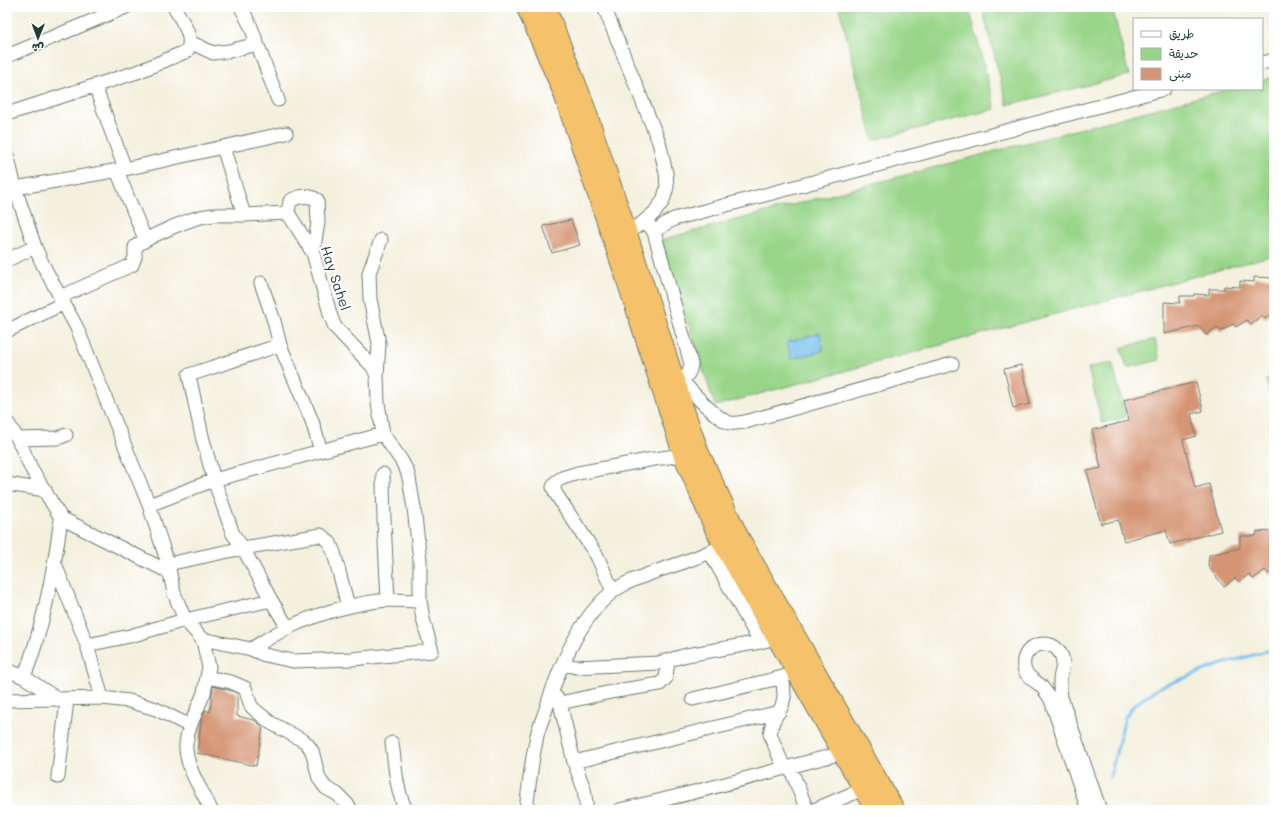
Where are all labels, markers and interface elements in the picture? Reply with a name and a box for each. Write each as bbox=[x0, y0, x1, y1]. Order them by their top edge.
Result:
north arrow bbox=[18, 18, 58, 58]
legend bbox=[1133, 18, 1263, 90]
text: طريق bbox=[1169, 25, 1194, 41]
text: ش bbox=[32, 41, 44, 56]
text: حديقة bbox=[1169, 45, 1198, 61]
text: مبنى bbox=[1169, 65, 1192, 82]
street label: Hay Sahel bbox=[317, 243, 355, 313]

